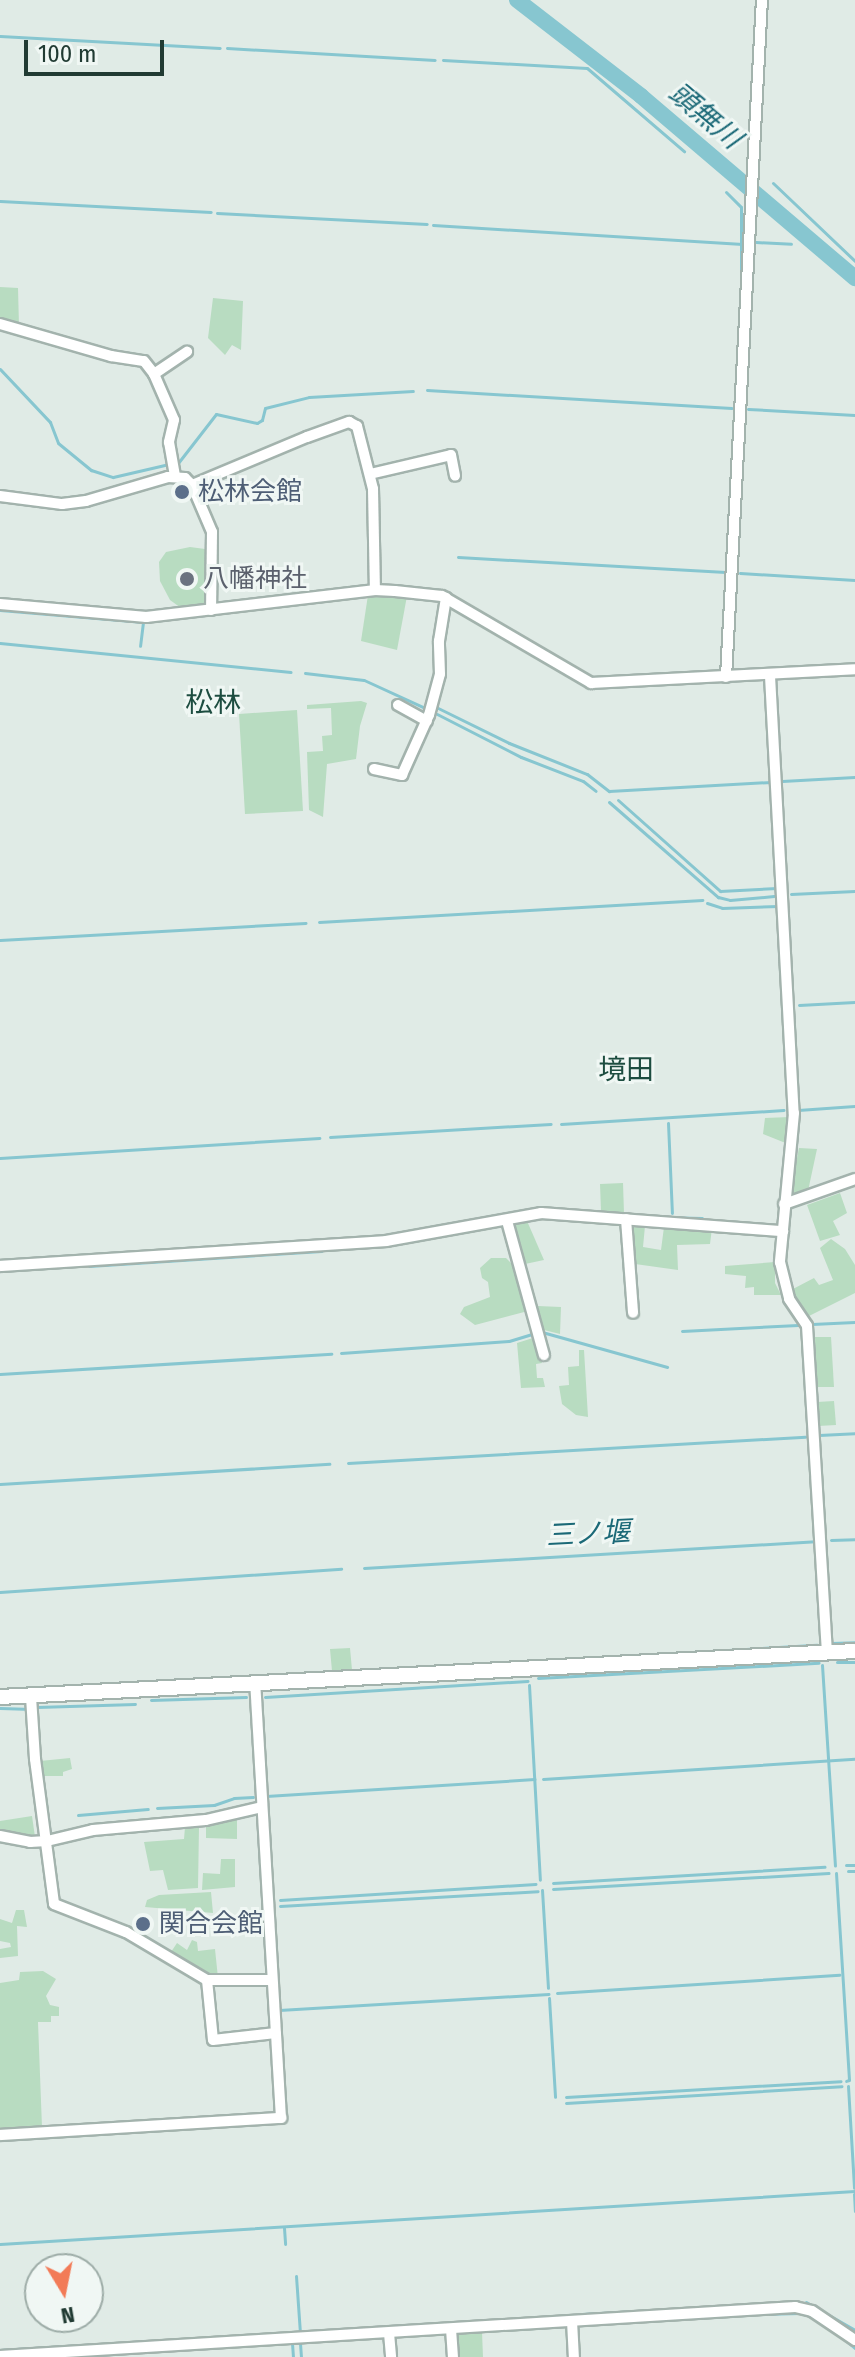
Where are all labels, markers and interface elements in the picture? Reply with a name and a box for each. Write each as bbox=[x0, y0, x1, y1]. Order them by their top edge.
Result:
scale bar bbox=[28, 24, 168, 74]
text: 100 m bbox=[38, 40, 96, 68]
water label: 頭無川 bbox=[662, 76, 748, 156]
place label: 松林会館 bbox=[198, 476, 302, 508]
marker: 松林会館 bbox=[173, 483, 191, 501]
place label: 八幡神社 bbox=[203, 563, 307, 595]
marker: 八幡神社 bbox=[178, 570, 196, 588]
district label: 松林 bbox=[185, 686, 241, 720]
district label: 境田 bbox=[598, 1053, 654, 1087]
water label: 三ノ堰 bbox=[545, 1515, 631, 1553]
place label: 関合会館 bbox=[159, 1908, 263, 1940]
marker: 関合会館 bbox=[134, 1915, 152, 1933]
north arrow bbox=[24, 2253, 104, 2333]
text: N bbox=[59, 2301, 77, 2330]

